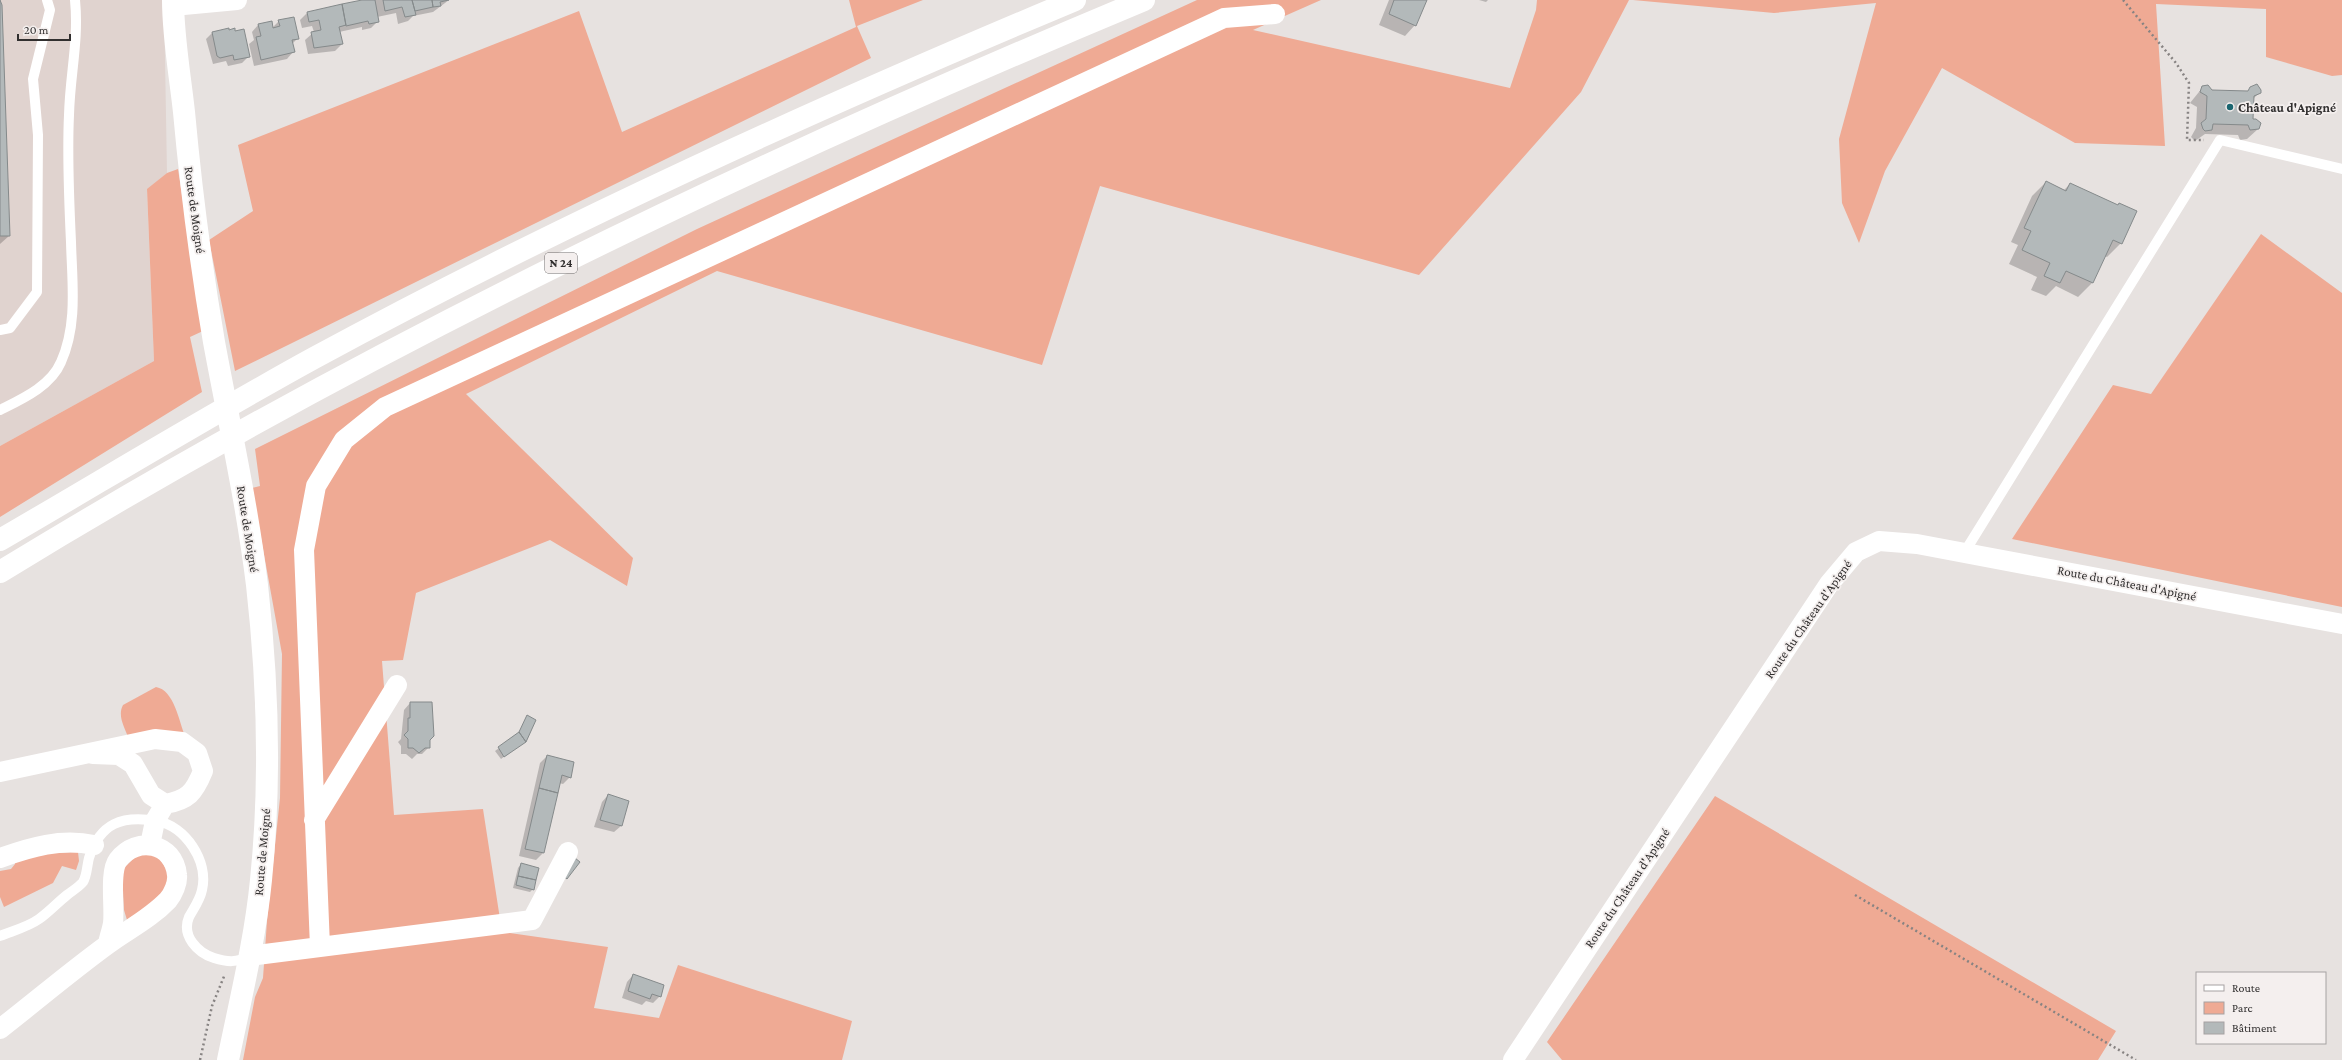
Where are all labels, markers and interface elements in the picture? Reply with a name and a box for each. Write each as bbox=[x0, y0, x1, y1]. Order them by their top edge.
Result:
scale bar bbox=[18, 16, 70, 42]
text: 20 m bbox=[24, 23, 49, 37]
place label: Château d'Apigné bbox=[2238, 100, 2336, 115]
marker: Château d'Apigné bbox=[2225, 102, 2235, 112]
street label: Route de Moigné bbox=[181, 166, 209, 255]
road number: N 24 bbox=[545, 253, 577, 273]
street label: Route de Moigné bbox=[234, 485, 262, 574]
street label: Route du Château d'Apigné bbox=[1761, 557, 1855, 681]
street label: Route du Château d'Apigné bbox=[2056, 562, 2198, 604]
street label: Route de Moigné bbox=[251, 808, 273, 896]
street label: Route du Château d'Apigné bbox=[1581, 825, 1673, 951]
legend bbox=[2196, 972, 2326, 1044]
text: Route bbox=[2232, 981, 2260, 995]
text: Parc bbox=[2232, 1001, 2252, 1015]
text: Bâtiment bbox=[2232, 1021, 2278, 1035]

